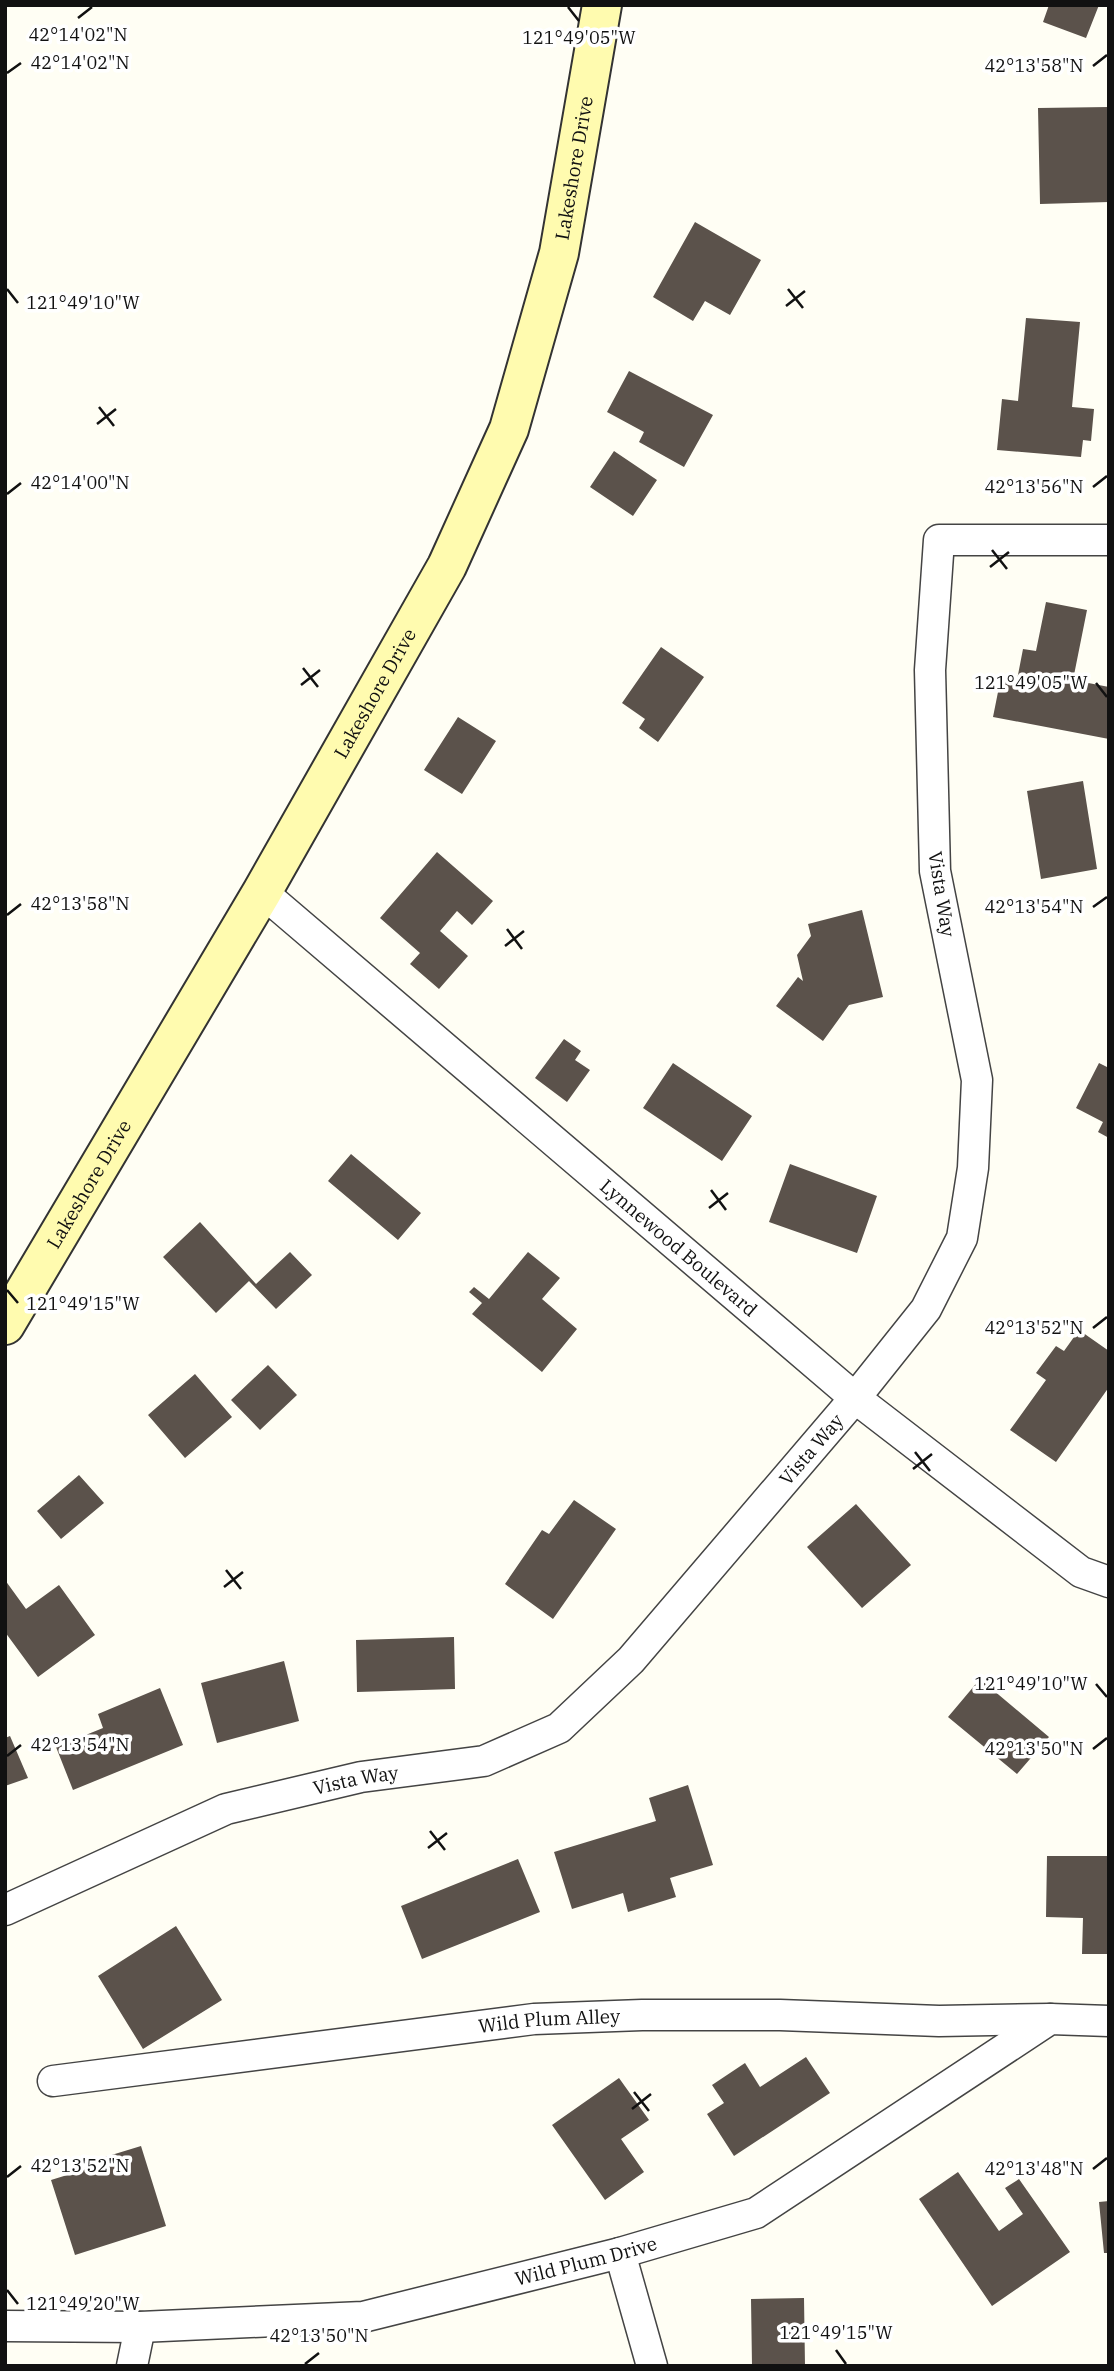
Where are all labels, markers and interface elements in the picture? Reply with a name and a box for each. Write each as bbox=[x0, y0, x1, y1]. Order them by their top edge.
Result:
text: 42°14'02"N bbox=[29, 23, 128, 46]
text: 121°49'05"W bbox=[522, 26, 636, 49]
text: 42°14'02"N bbox=[31, 51, 130, 74]
text: 42°13'58"N bbox=[985, 54, 1084, 77]
street label: Lakeshore Drive bbox=[549, 94, 598, 242]
text: 121°49'10"W bbox=[26, 291, 140, 314]
text: 42°14'00"N bbox=[31, 471, 130, 494]
text: 42°13'56"N bbox=[985, 475, 1084, 498]
street label: Lakeshore Drive bbox=[328, 624, 421, 763]
text: 121°49'05"W bbox=[974, 671, 1088, 694]
street label: Vista Way bbox=[923, 849, 961, 939]
text: 42°13'58"N bbox=[31, 892, 130, 915]
text: 42°13'54"N bbox=[985, 895, 1084, 918]
street label: Lakeshore Drive bbox=[41, 1115, 136, 1253]
street label: Lynnewood Boulevard bbox=[595, 1174, 762, 1321]
text: 121°49'15"W bbox=[26, 1292, 140, 1315]
text: 42°13'52"N bbox=[985, 1316, 1084, 1339]
street label: Vista Way bbox=[774, 1408, 849, 1490]
text: 121°49'10"W bbox=[974, 1672, 1088, 1695]
text: 42°13'54"N bbox=[31, 1733, 130, 1756]
text: 42°13'50"N bbox=[985, 1737, 1084, 1760]
street label: Vista Way bbox=[311, 1760, 401, 1800]
street label: Wild Plum Alley bbox=[477, 2004, 621, 2038]
text: 42°13'52"N bbox=[31, 2154, 130, 2177]
text: 42°13'48"N bbox=[985, 2157, 1084, 2180]
street label: Wild Plum Drive bbox=[512, 2231, 660, 2291]
text: 121°49'20"W bbox=[26, 2292, 140, 2315]
text: 121°49'15"W bbox=[779, 2321, 893, 2344]
text: 42°13'50"N bbox=[270, 2324, 369, 2347]

